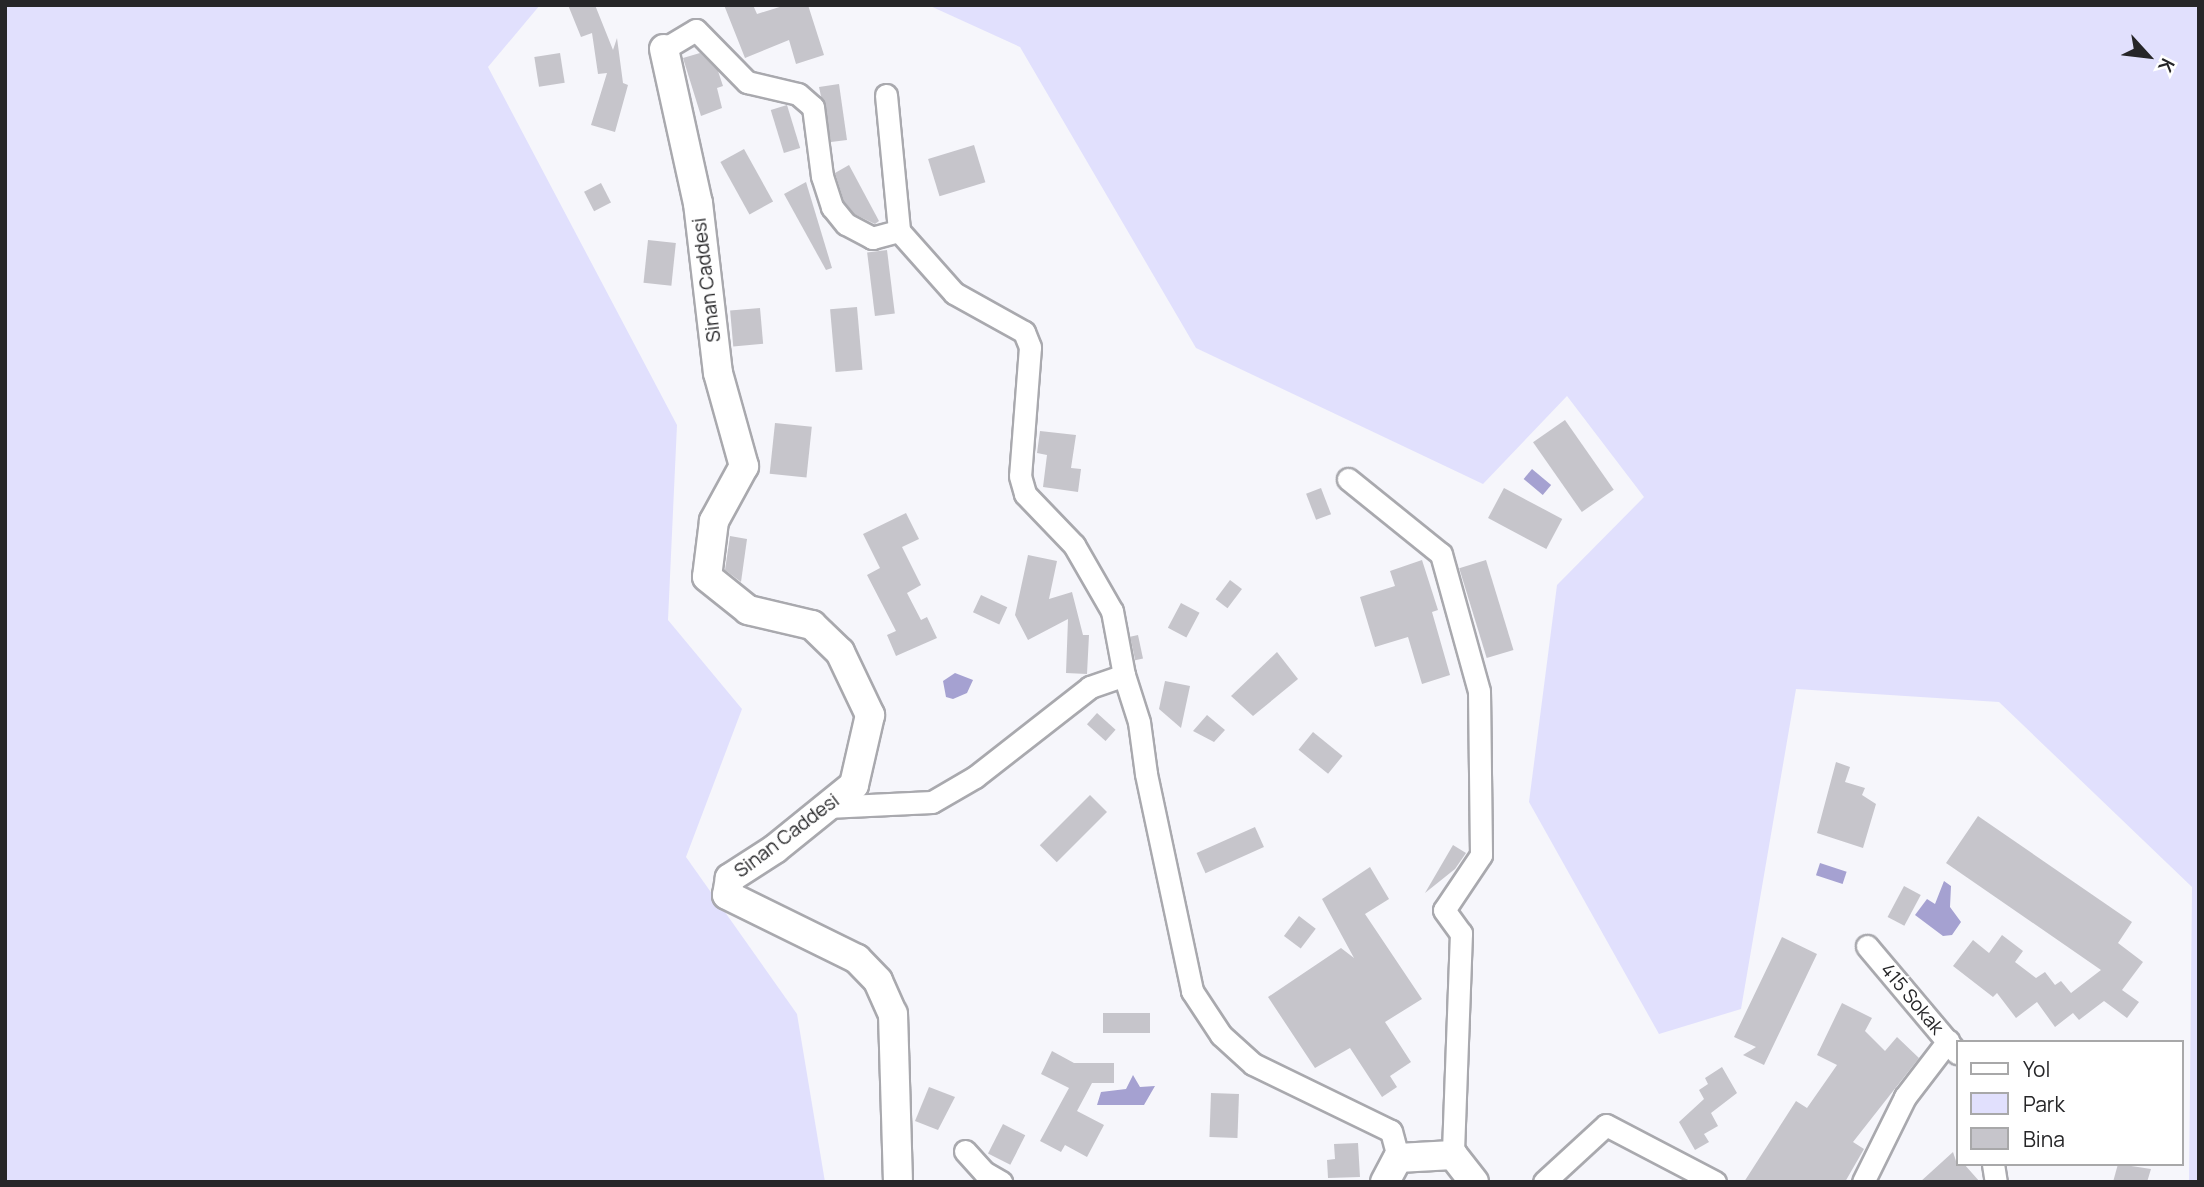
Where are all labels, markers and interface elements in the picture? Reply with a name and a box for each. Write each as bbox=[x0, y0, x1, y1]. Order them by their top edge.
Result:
north arrow bbox=[2113, 21, 2183, 91]
text: K bbox=[2152, 54, 2181, 77]
street label: Sinan Caddesi bbox=[688, 216, 726, 344]
street label: Sinan Caddesi bbox=[730, 789, 844, 883]
street label: 415 Sokak bbox=[1876, 959, 1948, 1039]
legend bbox=[1955, 1040, 2183, 1166]
text: Yol bbox=[2023, 1055, 2050, 1083]
text: Park bbox=[2023, 1090, 2065, 1118]
text: Bina bbox=[2023, 1125, 2065, 1153]

